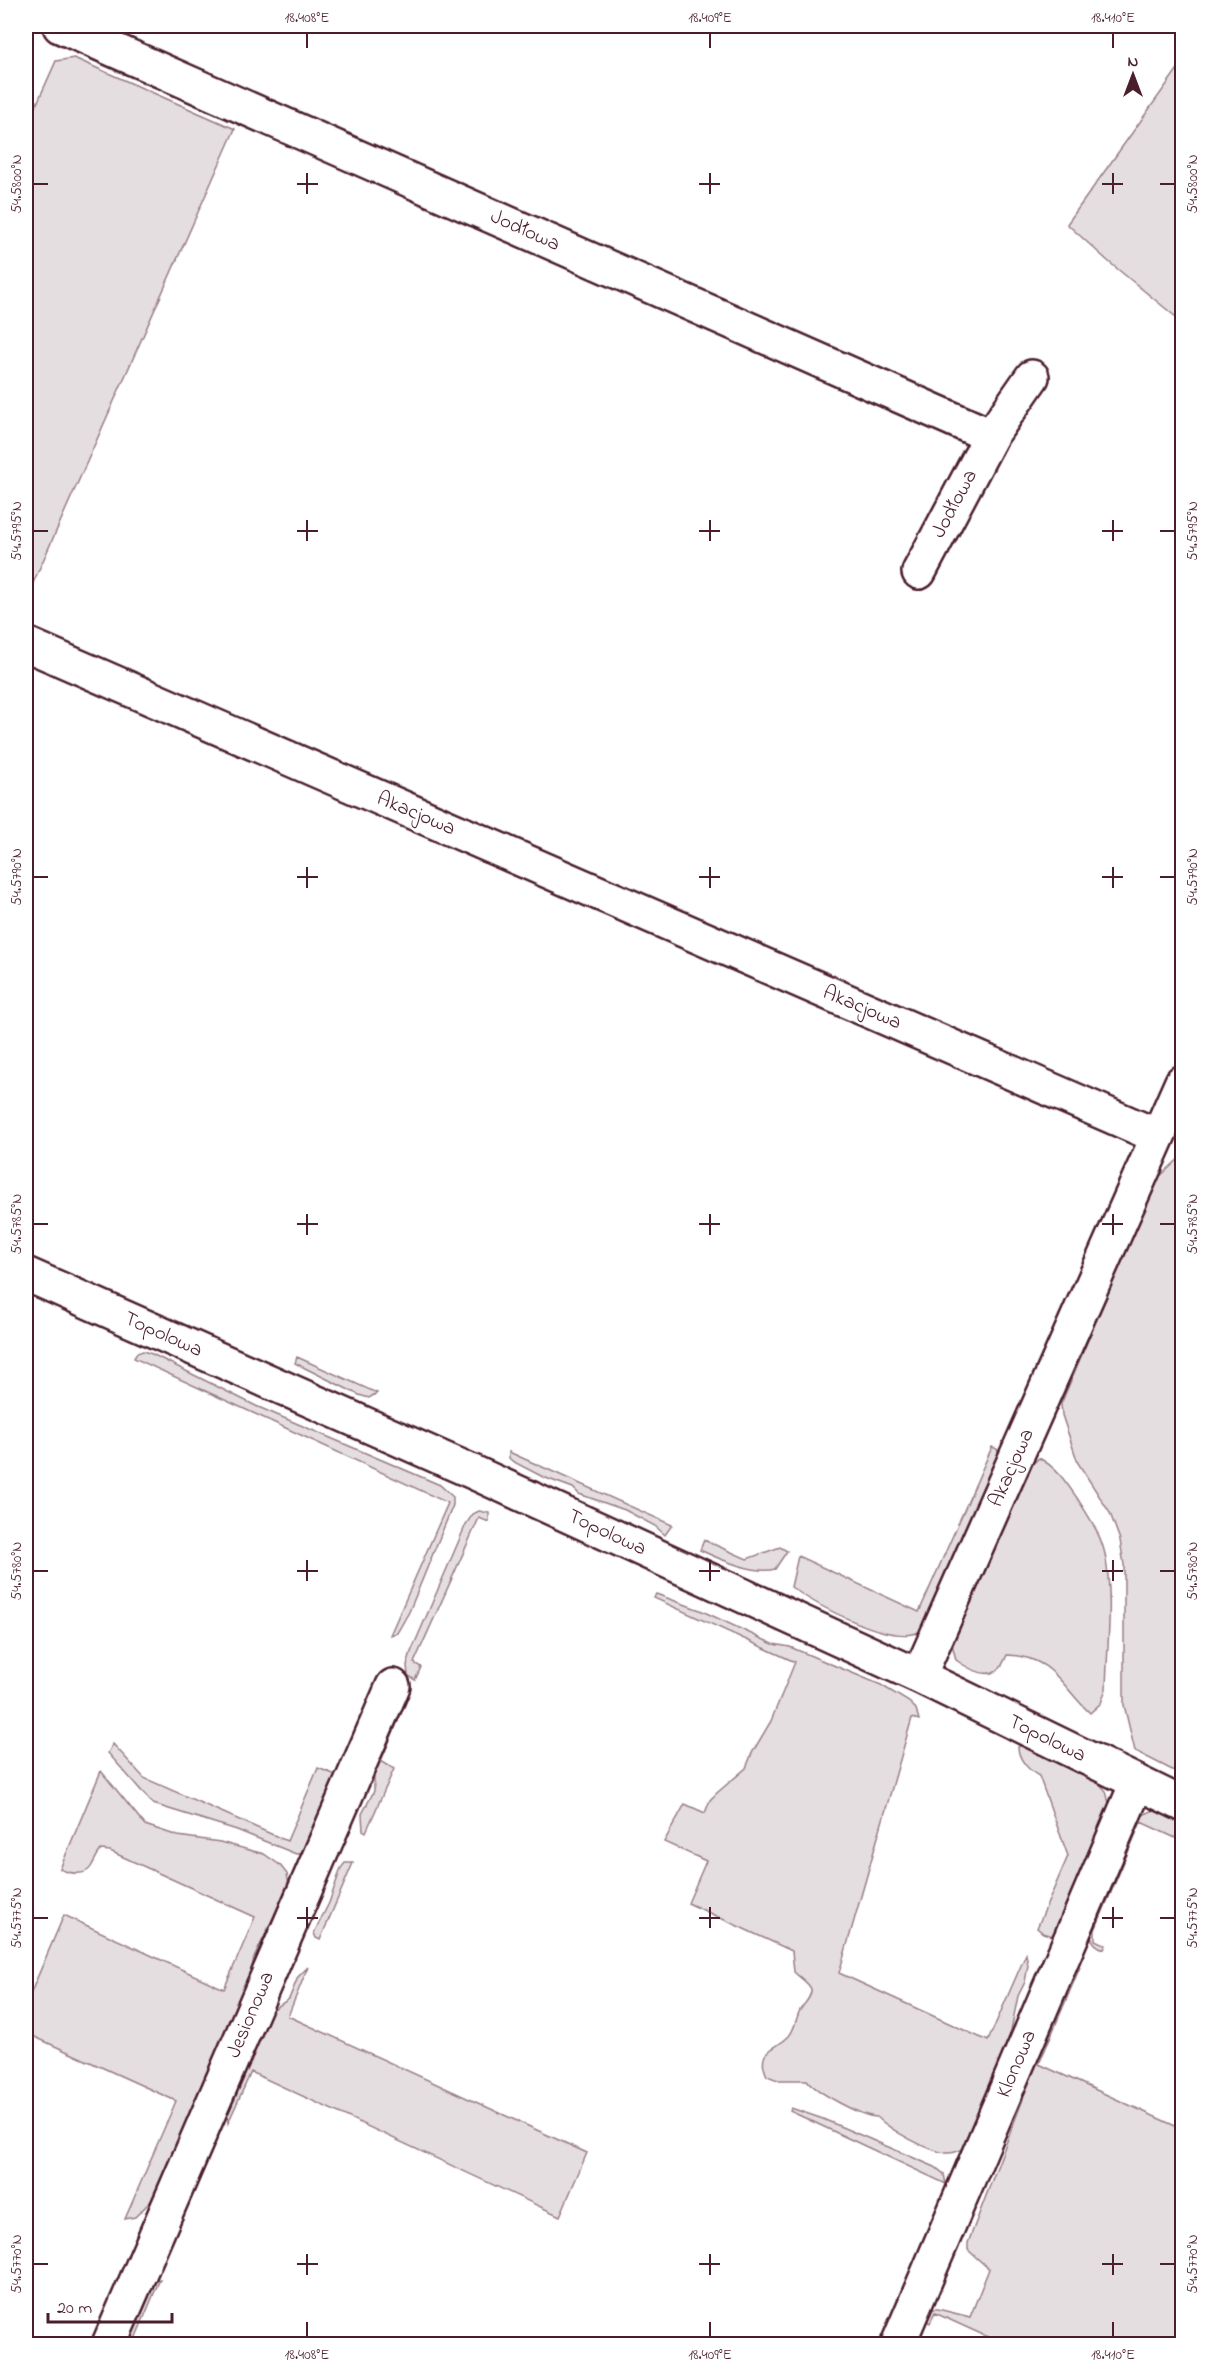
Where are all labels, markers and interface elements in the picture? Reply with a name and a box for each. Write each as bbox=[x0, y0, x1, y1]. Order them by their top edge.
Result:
text: 18.408°E bbox=[285, 7, 329, 29]
text: 18.409°E bbox=[688, 7, 732, 29]
text: 18.410°E bbox=[1091, 7, 1135, 29]
north arrow bbox=[1103, 45, 1163, 105]
text: N bbox=[1128, 50, 1139, 74]
text: 54.5800°N bbox=[6, 154, 28, 214]
text: 54.5800°N bbox=[1182, 154, 1204, 214]
street label: Jodłowa bbox=[485, 202, 565, 260]
street label: Jodłowa bbox=[924, 464, 986, 544]
text: 54.5795°N bbox=[6, 501, 28, 561]
text: 54.5795°N bbox=[1182, 501, 1204, 561]
street label: Akacjowa bbox=[372, 784, 460, 844]
text: 54.5790°N bbox=[6, 848, 28, 906]
text: 54.5790°N bbox=[1182, 848, 1204, 906]
street label: Akacjowa bbox=[818, 978, 906, 1038]
text: 54.5785°N bbox=[6, 1194, 28, 1254]
text: 54.5785°N bbox=[1182, 1194, 1204, 1254]
street label: Topolowa bbox=[119, 1304, 207, 1366]
street label: Akacjowa bbox=[981, 1424, 1043, 1512]
street label: Topolowa bbox=[563, 1502, 651, 1564]
text: 54.5780°N bbox=[6, 1542, 28, 1600]
text: 54.5780°N bbox=[1182, 1542, 1204, 1600]
street label: Topolowa bbox=[1003, 1707, 1091, 1771]
text: 54.5775°N bbox=[6, 1887, 28, 1949]
text: 54.5775°N bbox=[1182, 1887, 1204, 1949]
street label: Jesionowa bbox=[219, 1967, 283, 2063]
street label: Klonowa bbox=[989, 2025, 1045, 2103]
text: 54.5770°N bbox=[6, 2234, 28, 2294]
text: 54.5770°N bbox=[1182, 2234, 1204, 2294]
scale bar bbox=[48, 2286, 172, 2324]
text: 20 m bbox=[57, 2296, 92, 2322]
text: 18.408°E bbox=[285, 2344, 329, 2366]
text: 18.409°E bbox=[688, 2344, 732, 2366]
text: 18.410°E bbox=[1091, 2344, 1135, 2366]

